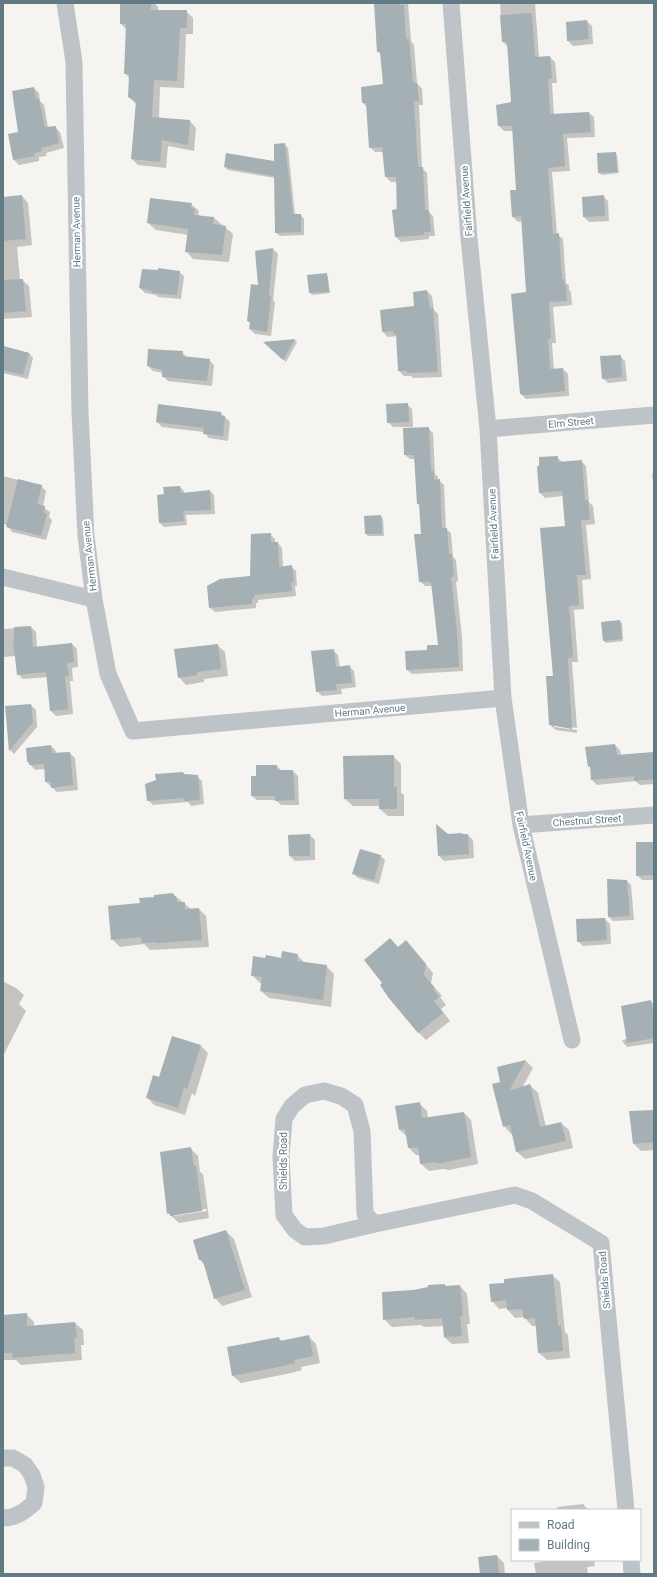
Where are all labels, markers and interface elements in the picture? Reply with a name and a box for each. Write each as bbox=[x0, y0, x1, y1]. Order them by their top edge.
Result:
street label: Fairfield Avenue bbox=[459, 165, 474, 237]
street label: Herman Avenue bbox=[70, 197, 83, 267]
street label: Elm Street bbox=[548, 415, 594, 430]
street label: Fairfield Avenue bbox=[486, 488, 501, 560]
street label: Herman Avenue bbox=[80, 520, 99, 592]
street label: Herman Avenue bbox=[334, 702, 406, 719]
street label: Fairfield Avenue bbox=[514, 810, 539, 882]
street label: Chestnut Street bbox=[552, 813, 622, 828]
street label: Shields Road bbox=[278, 1132, 289, 1190]
street label: Shields Road bbox=[596, 1251, 612, 1309]
legend bbox=[511, 1509, 641, 1561]
text: Road bbox=[547, 1518, 575, 1532]
text: Building bbox=[547, 1538, 590, 1552]

